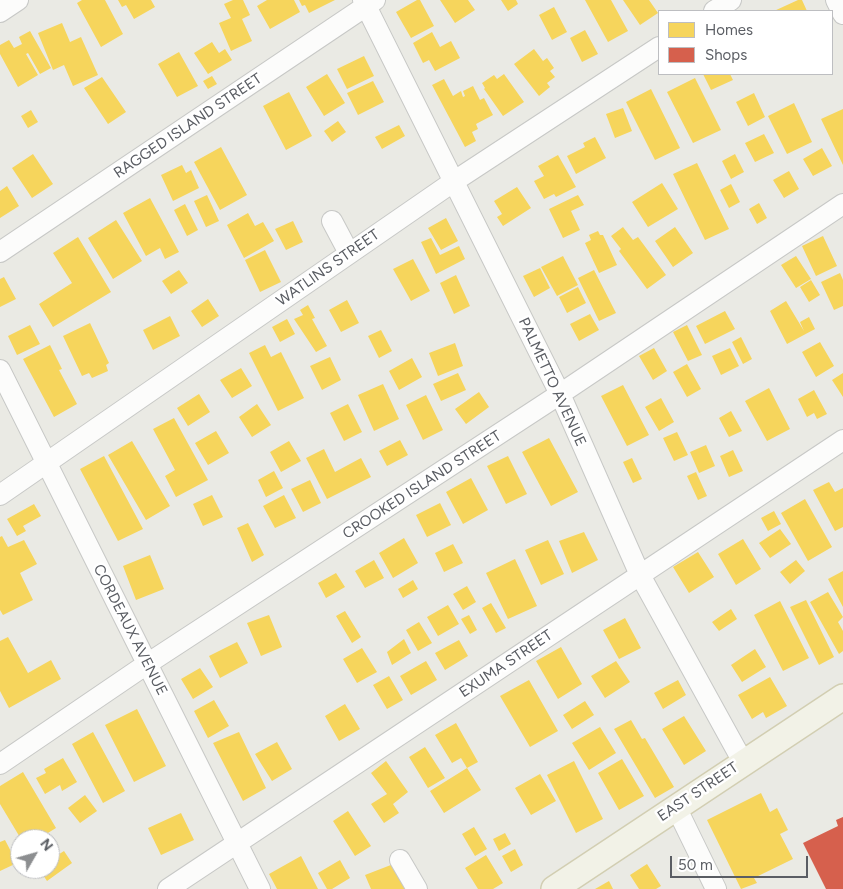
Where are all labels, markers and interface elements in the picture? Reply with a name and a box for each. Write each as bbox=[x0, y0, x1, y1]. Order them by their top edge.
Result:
legend bbox=[658, 10, 833, 75]
text: Homes bbox=[705, 21, 753, 39]
text: Shops bbox=[705, 46, 747, 64]
street label: RAGGED ISLAND STREET bbox=[111, 70, 265, 182]
street label: WATLINS STREET bbox=[273, 226, 383, 310]
street label: PALMETTO AVENUE bbox=[514, 315, 590, 449]
street label: CROOKED ISLAND STREET bbox=[339, 427, 505, 543]
street label: CORDEAUX AVENUE bbox=[89, 561, 171, 699]
street label: EXUMA STREET bbox=[456, 626, 556, 702]
street label: EAST STREET bbox=[654, 758, 742, 826]
north arrow bbox=[10, 829, 60, 879]
text: N bbox=[36, 836, 56, 855]
scale bar bbox=[673, 846, 810, 878]
text: 50 m bbox=[678, 856, 713, 874]

